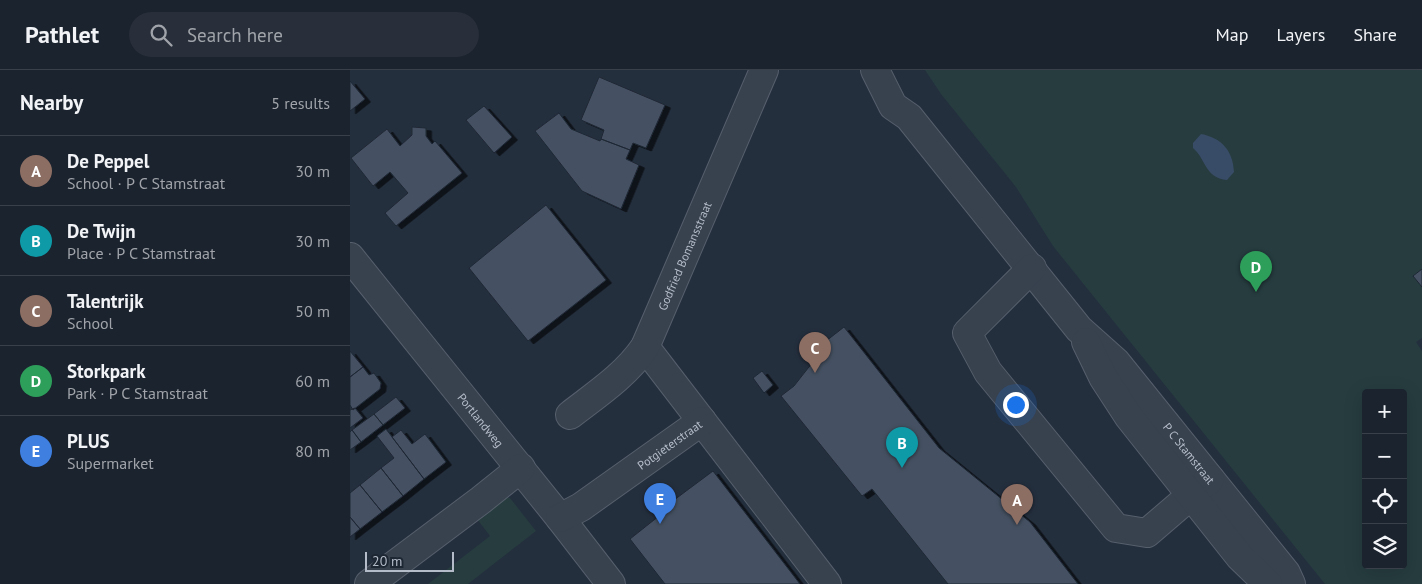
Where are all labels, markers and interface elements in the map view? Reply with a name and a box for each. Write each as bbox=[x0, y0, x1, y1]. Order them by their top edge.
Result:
search box bbox=[129, 12, 479, 57]
text: Pathlet bbox=[25, 19, 99, 50]
icon: search bbox=[147, 21, 175, 49]
text: Search here bbox=[187, 23, 283, 47]
text: Map bbox=[1216, 23, 1248, 46]
text: Layers bbox=[1276, 23, 1325, 46]
text: Share bbox=[1353, 23, 1397, 46]
text: Nearby bbox=[20, 89, 83, 116]
text: 5 results bbox=[271, 93, 330, 113]
text: De Peppel bbox=[67, 149, 149, 173]
text: A bbox=[31, 161, 41, 181]
text: 30 m bbox=[295, 161, 330, 181]
text: School · P C Stamstraat bbox=[67, 173, 225, 193]
street label: Godfried Bomansstraat bbox=[654, 199, 714, 313]
text: De Twijn bbox=[67, 219, 136, 243]
text: B bbox=[31, 231, 41, 251]
text: 30 m bbox=[295, 231, 330, 251]
text: Place · P C Stamstraat bbox=[67, 243, 215, 263]
pin: D bbox=[1240, 251, 1272, 292]
text: Talentrijk bbox=[67, 289, 144, 313]
text: C bbox=[32, 301, 40, 321]
text: 50 m bbox=[295, 301, 330, 321]
text: School bbox=[67, 313, 113, 333]
pin: C bbox=[799, 332, 831, 373]
text: Storkpark bbox=[67, 359, 146, 383]
text: D bbox=[31, 371, 41, 391]
text: 60 m bbox=[295, 371, 330, 391]
text: Park · P C Stamstraat bbox=[67, 383, 208, 403]
map controls bbox=[1362, 389, 1407, 569]
button: + bbox=[1362, 389, 1407, 434]
street label: Portlandweg bbox=[455, 390, 507, 450]
your location bbox=[1003, 392, 1029, 418]
street label: Potgieterstraat bbox=[634, 416, 705, 472]
street label: P C Stamstraat bbox=[1160, 419, 1219, 487]
pin: B bbox=[886, 427, 918, 468]
text: PLUS bbox=[67, 429, 110, 453]
button: − bbox=[1362, 434, 1407, 479]
text: E bbox=[32, 441, 40, 461]
text: 80 m bbox=[295, 441, 330, 461]
text: Supermarket bbox=[67, 453, 154, 473]
button: locate bbox=[1362, 479, 1407, 524]
pin: E bbox=[644, 483, 676, 524]
pin: A bbox=[1001, 484, 1033, 525]
button: layers bbox=[1362, 524, 1407, 569]
scale bar bbox=[365, 549, 454, 572]
text: 20 m bbox=[372, 552, 402, 570]

